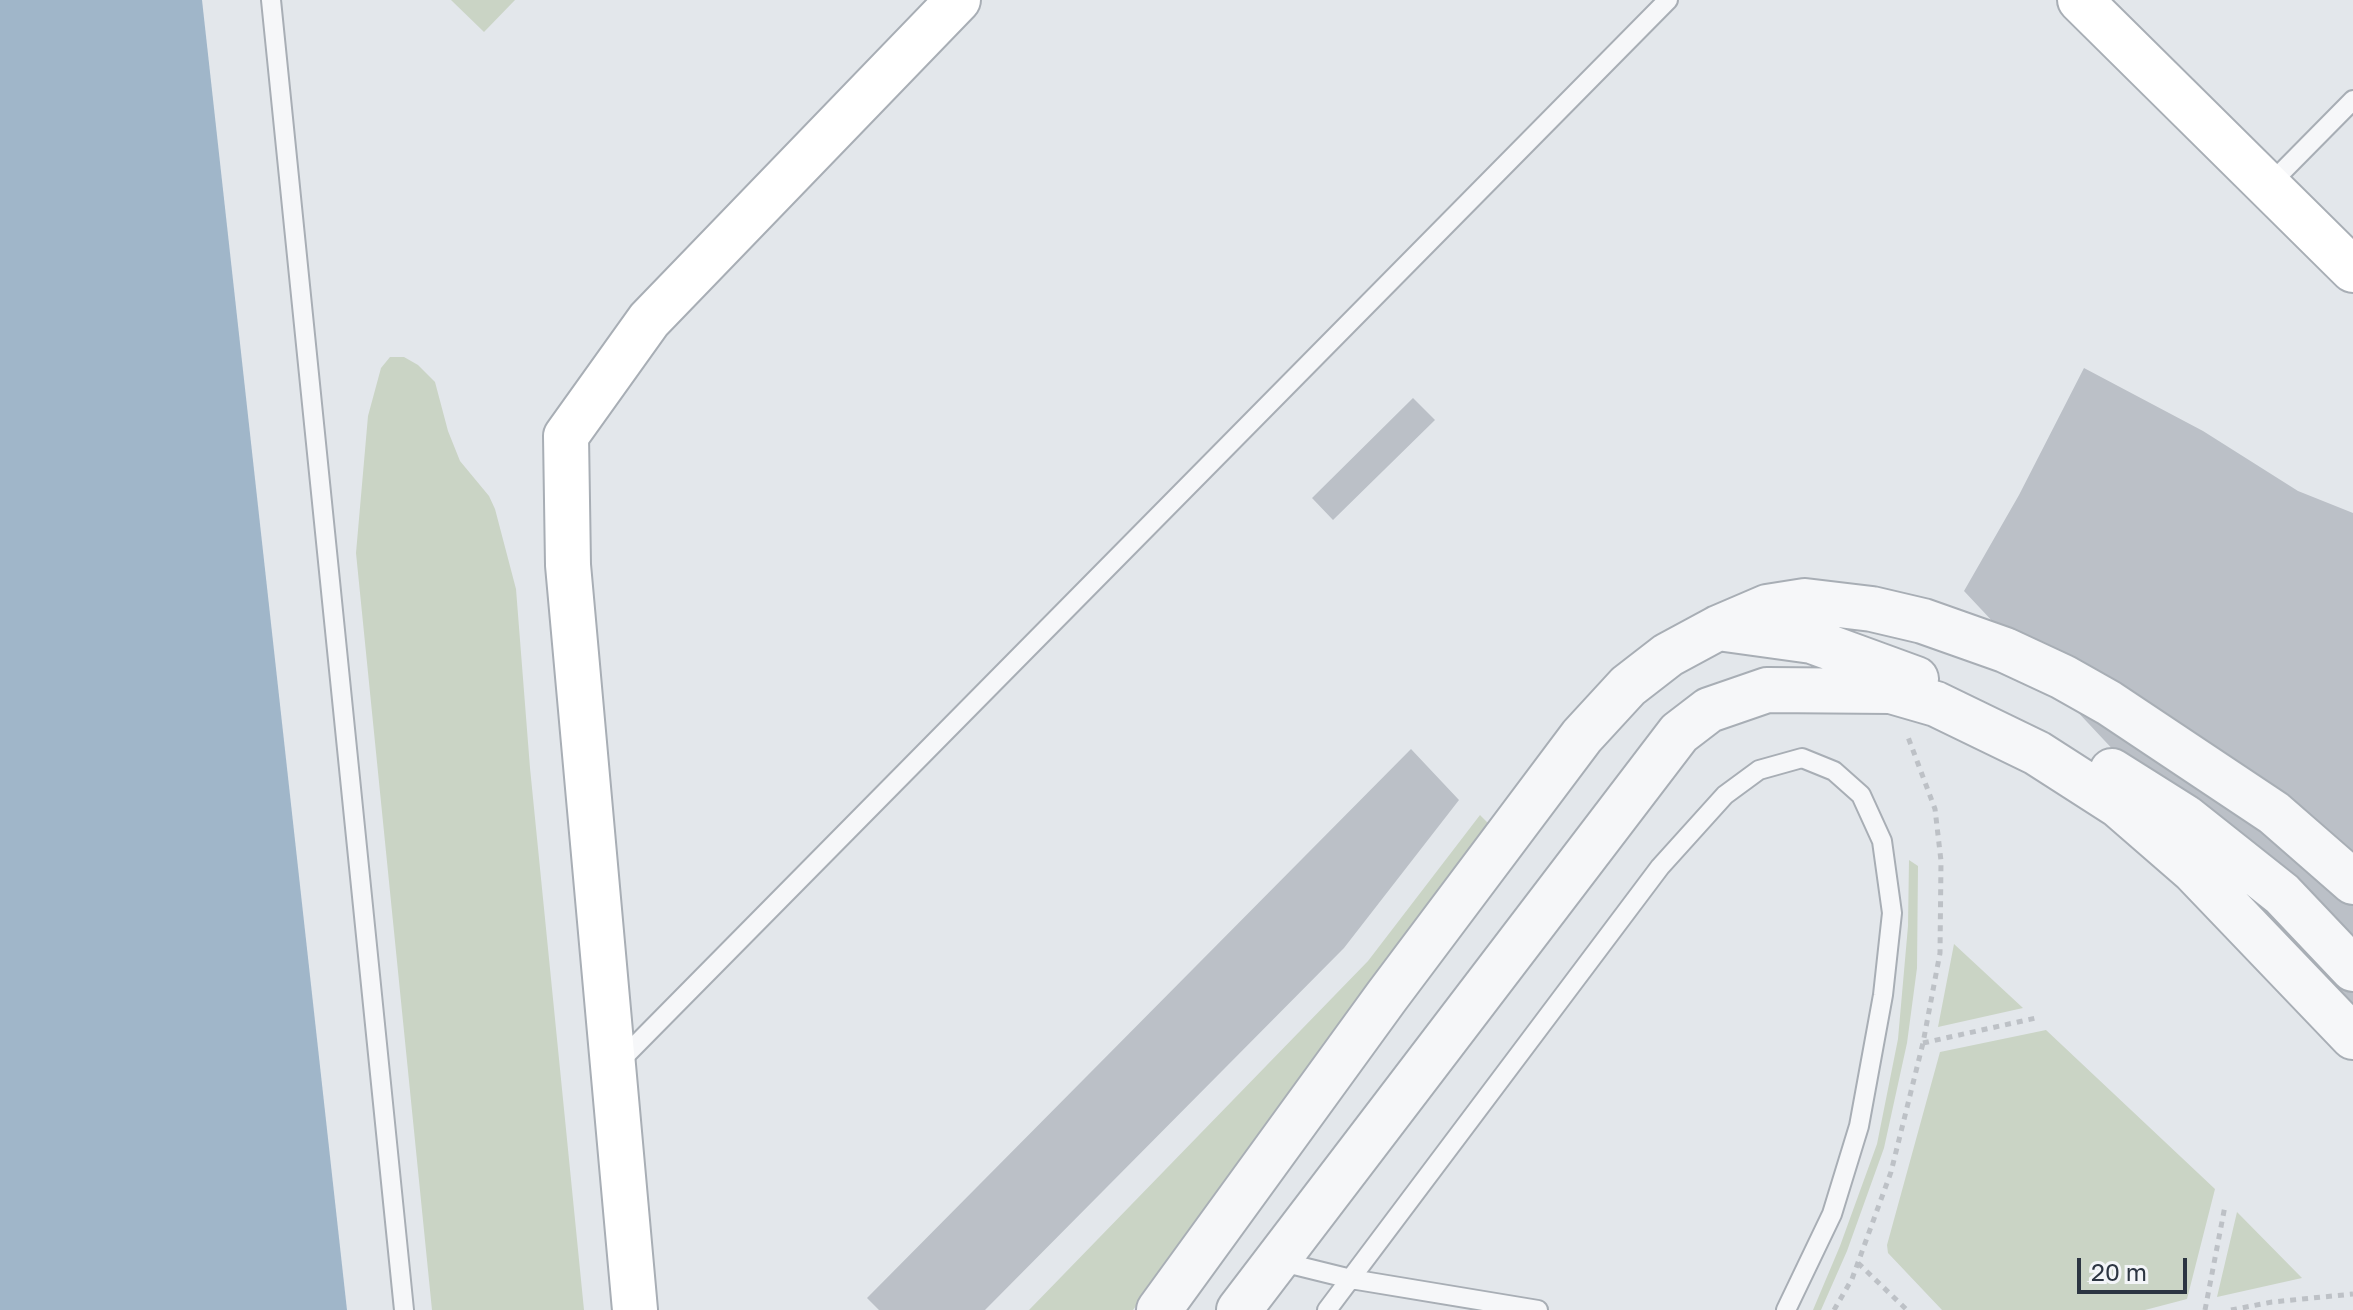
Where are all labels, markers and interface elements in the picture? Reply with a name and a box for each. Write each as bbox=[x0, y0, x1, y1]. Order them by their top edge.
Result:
scale bar bbox=[2081, 1242, 2191, 1292]
text: 20 m bbox=[2091, 1257, 2147, 1286]

